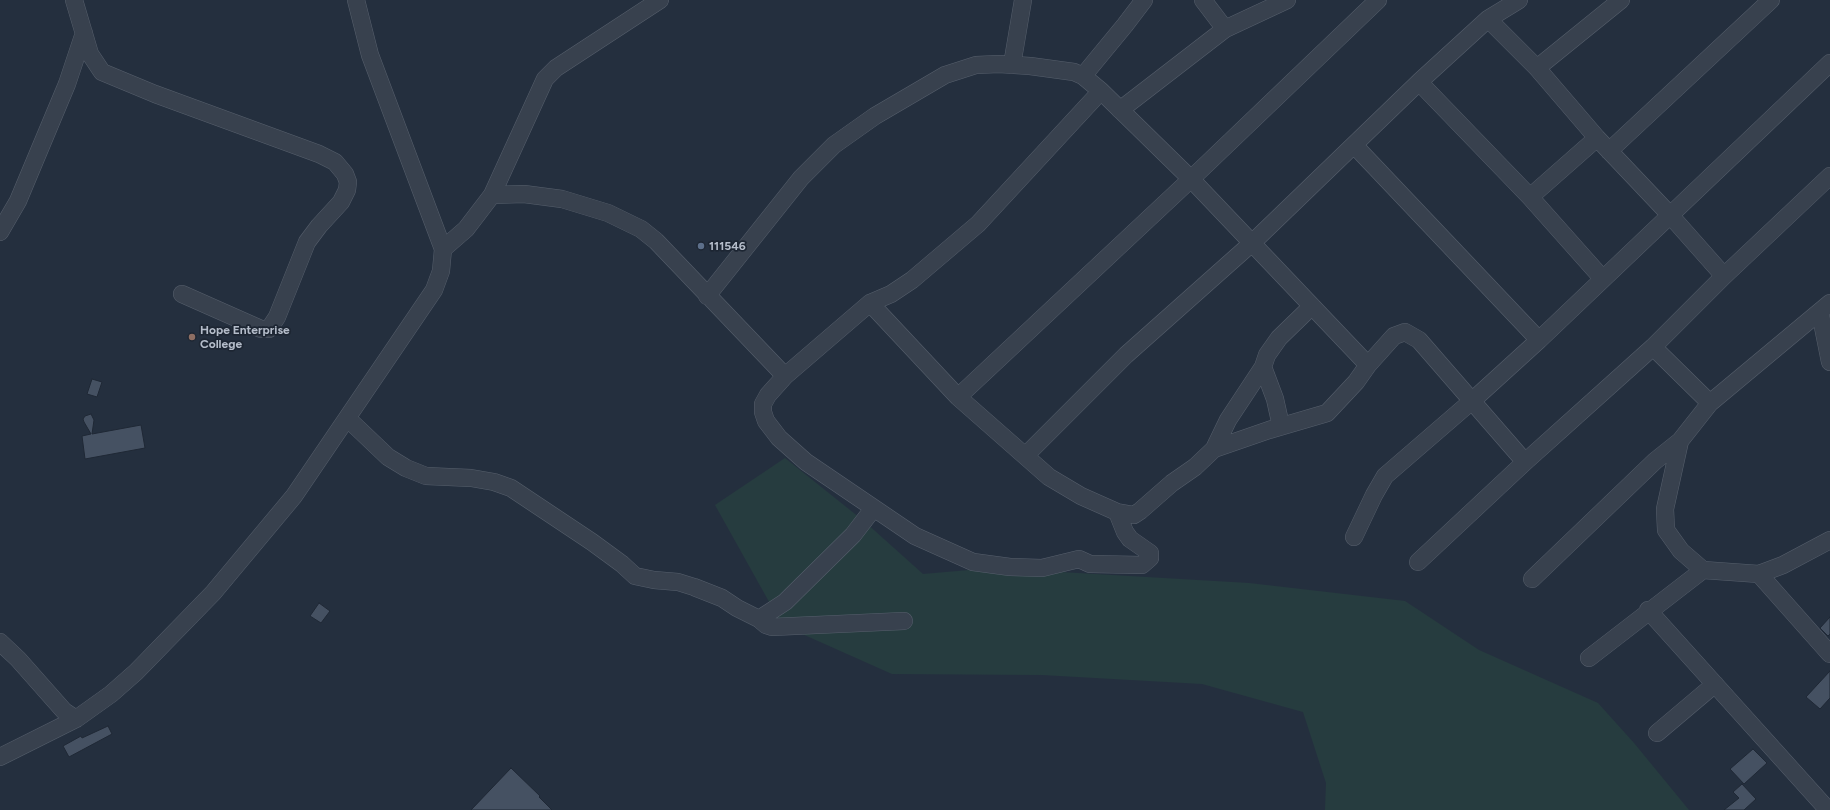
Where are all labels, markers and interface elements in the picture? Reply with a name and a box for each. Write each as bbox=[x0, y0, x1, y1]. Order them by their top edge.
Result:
place label: 111546 bbox=[709, 239, 746, 253]
marker: 111546 bbox=[696, 241, 706, 251]
place label: Hope Enterprise College bbox=[200, 323, 290, 351]
marker: Hope Enterprise College bbox=[187, 332, 197, 342]

